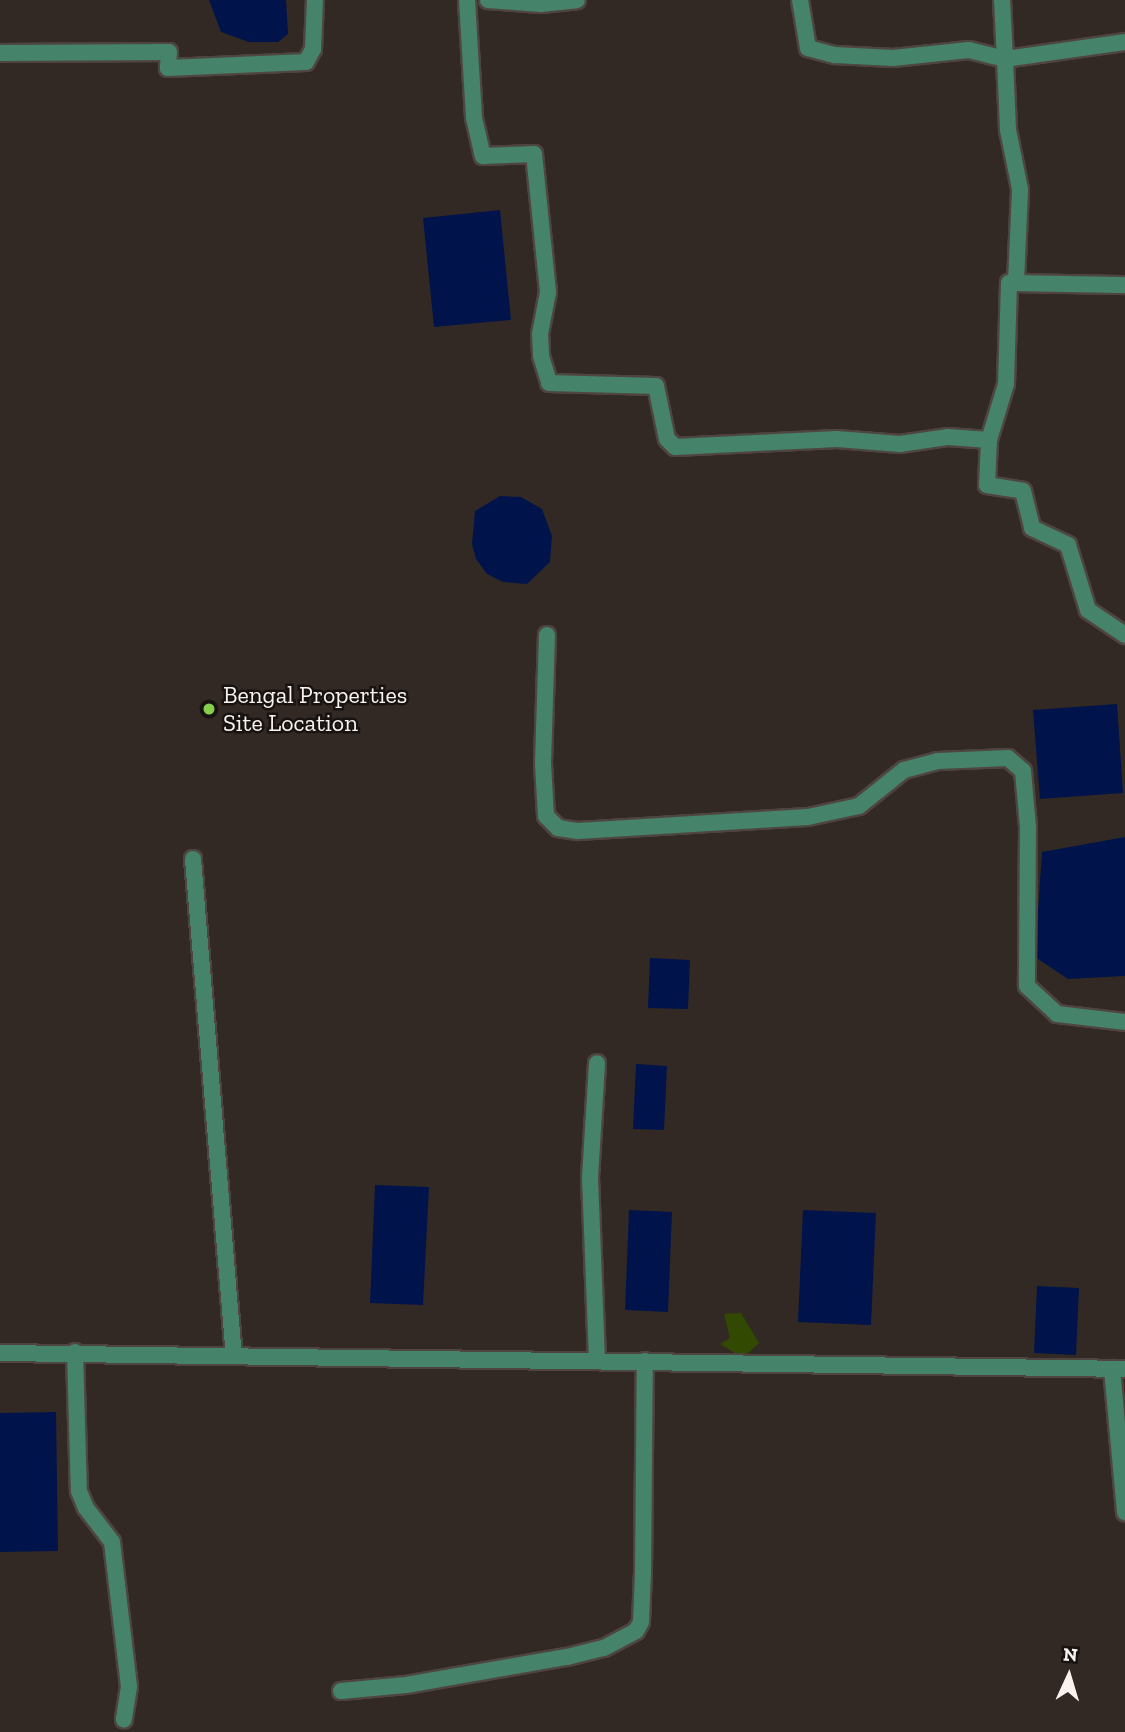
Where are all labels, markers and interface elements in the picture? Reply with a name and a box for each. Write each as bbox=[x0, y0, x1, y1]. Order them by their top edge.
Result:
place label: Bengal Properties Site Location bbox=[223, 681, 407, 737]
marker: Bengal Properties Site Location bbox=[201, 701, 217, 717]
north arrow bbox=[1034, 1641, 1104, 1711]
text: N bbox=[1062, 1643, 1079, 1667]

